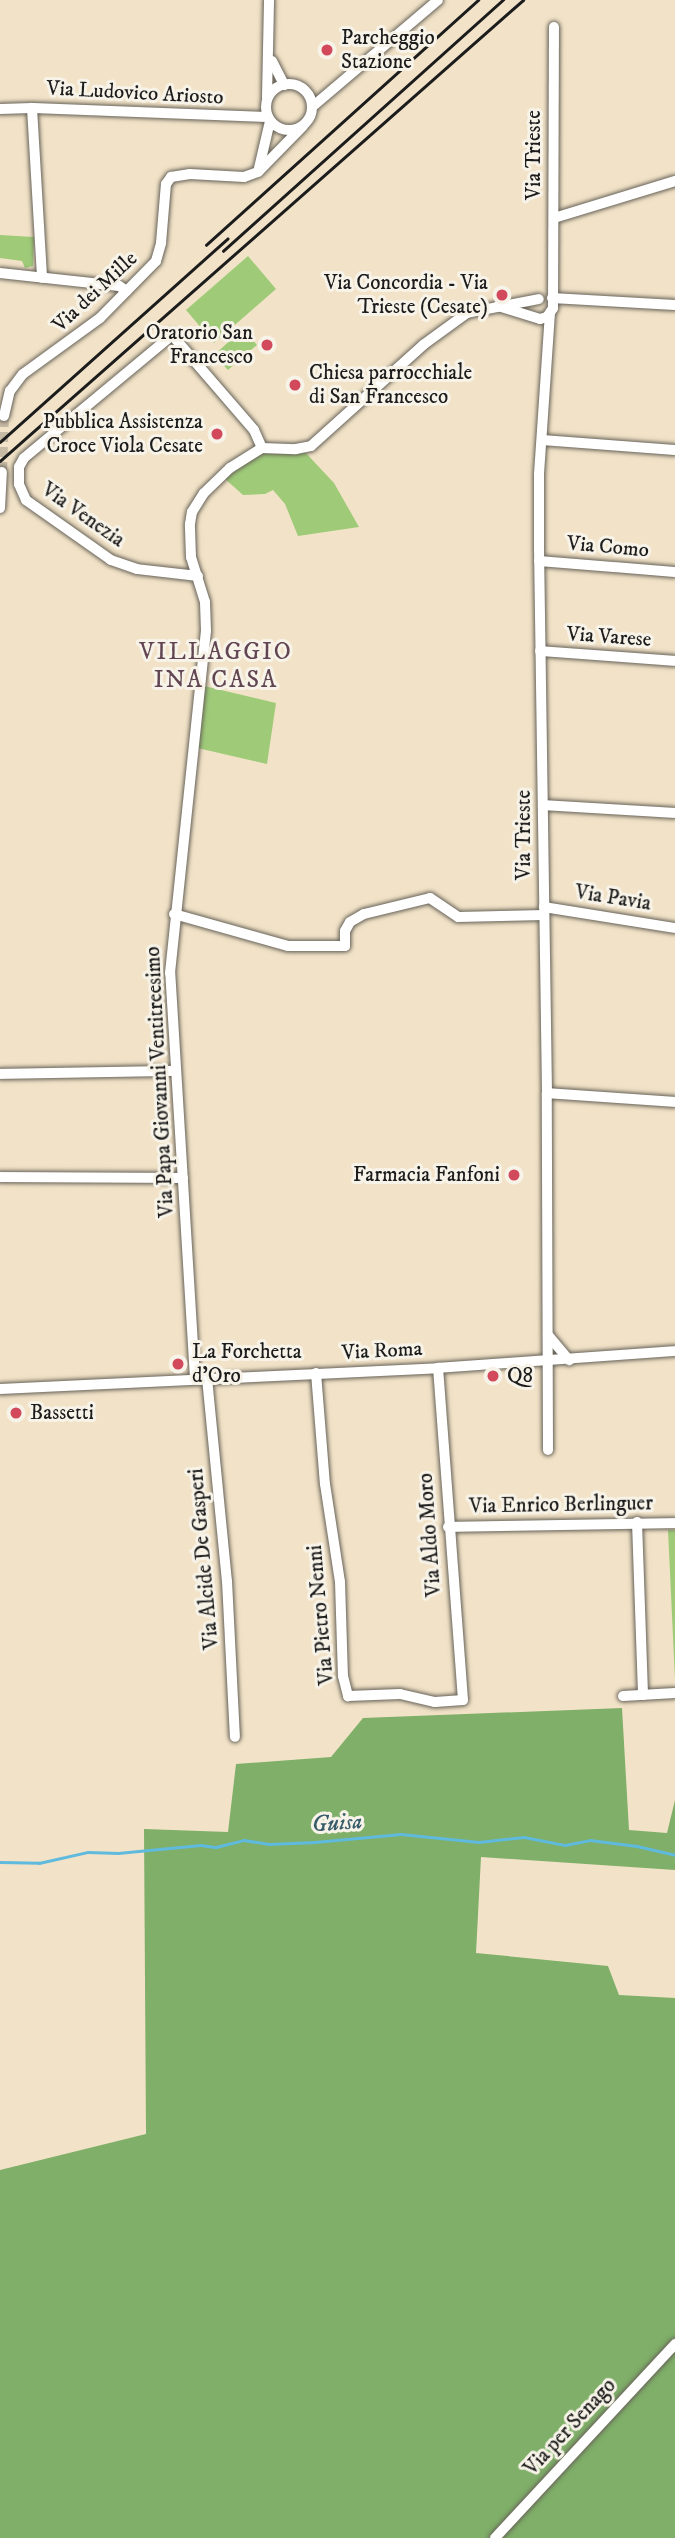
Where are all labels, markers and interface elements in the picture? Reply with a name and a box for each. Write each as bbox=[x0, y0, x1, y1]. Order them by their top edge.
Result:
place label: Parcheggio Stazione bbox=[341, 25, 435, 75]
marker: Parcheggio Stazione bbox=[319, 42, 335, 58]
street label: Via Ludovico Ariosto bbox=[46, 76, 224, 110]
street label: Via Trieste bbox=[521, 110, 547, 200]
street label: Via dei Mille bbox=[47, 246, 143, 338]
place label: Via Concordia - Via Trieste (Cesate) bbox=[324, 270, 488, 320]
marker: Via Concordia - Via Trieste (Cesate) bbox=[494, 287, 510, 303]
place label: Oratorio San Francesco bbox=[146, 320, 253, 370]
marker: Oratorio San Francesco bbox=[259, 337, 275, 353]
place label: Chiesa parrocchiale di San Francesco bbox=[309, 360, 472, 410]
marker: Chiesa parrocchiale di San Francesco bbox=[287, 377, 303, 393]
place label: Pubblica Assistenza Croce Viola Cesate bbox=[43, 409, 203, 459]
marker: Pubblica Assistenza Croce Viola Cesate bbox=[209, 426, 225, 442]
street label: Via Venezia bbox=[37, 477, 129, 553]
street label: Via Como bbox=[566, 531, 650, 563]
street label: Via Varese bbox=[566, 621, 652, 653]
district label: VILLAGGIO INA CASA bbox=[140, 639, 292, 695]
street label: Via Trieste bbox=[511, 790, 537, 880]
street label: Via Pavia bbox=[573, 880, 653, 916]
street label: Via Papa Giovanni Ventitreesimo bbox=[140, 946, 180, 1218]
place label: Farmacia Fanfoni bbox=[353, 1162, 500, 1188]
marker: Farmacia Fanfoni bbox=[506, 1167, 522, 1183]
street label: Via Roma bbox=[341, 1336, 423, 1366]
place label: La Forchetta d'Oro bbox=[192, 1339, 302, 1389]
marker: La Forchetta d'Oro bbox=[170, 1356, 186, 1372]
place label: Q8 bbox=[507, 1363, 533, 1389]
marker: Q8 bbox=[485, 1368, 501, 1384]
place label: Bassetti bbox=[30, 1400, 94, 1426]
marker: Bassetti bbox=[8, 1405, 24, 1421]
street label: Via Alcide De Gasperi bbox=[184, 1467, 224, 1651]
street label: Via Aldo Moro bbox=[413, 1472, 447, 1598]
street label: Via Enrico Berlinguer bbox=[469, 1491, 653, 1519]
street label: Via Pietro Nenni bbox=[302, 1544, 340, 1686]
water label: Guisa bbox=[311, 1808, 363, 1840]
street label: Via per Senago bbox=[519, 2373, 621, 2481]

